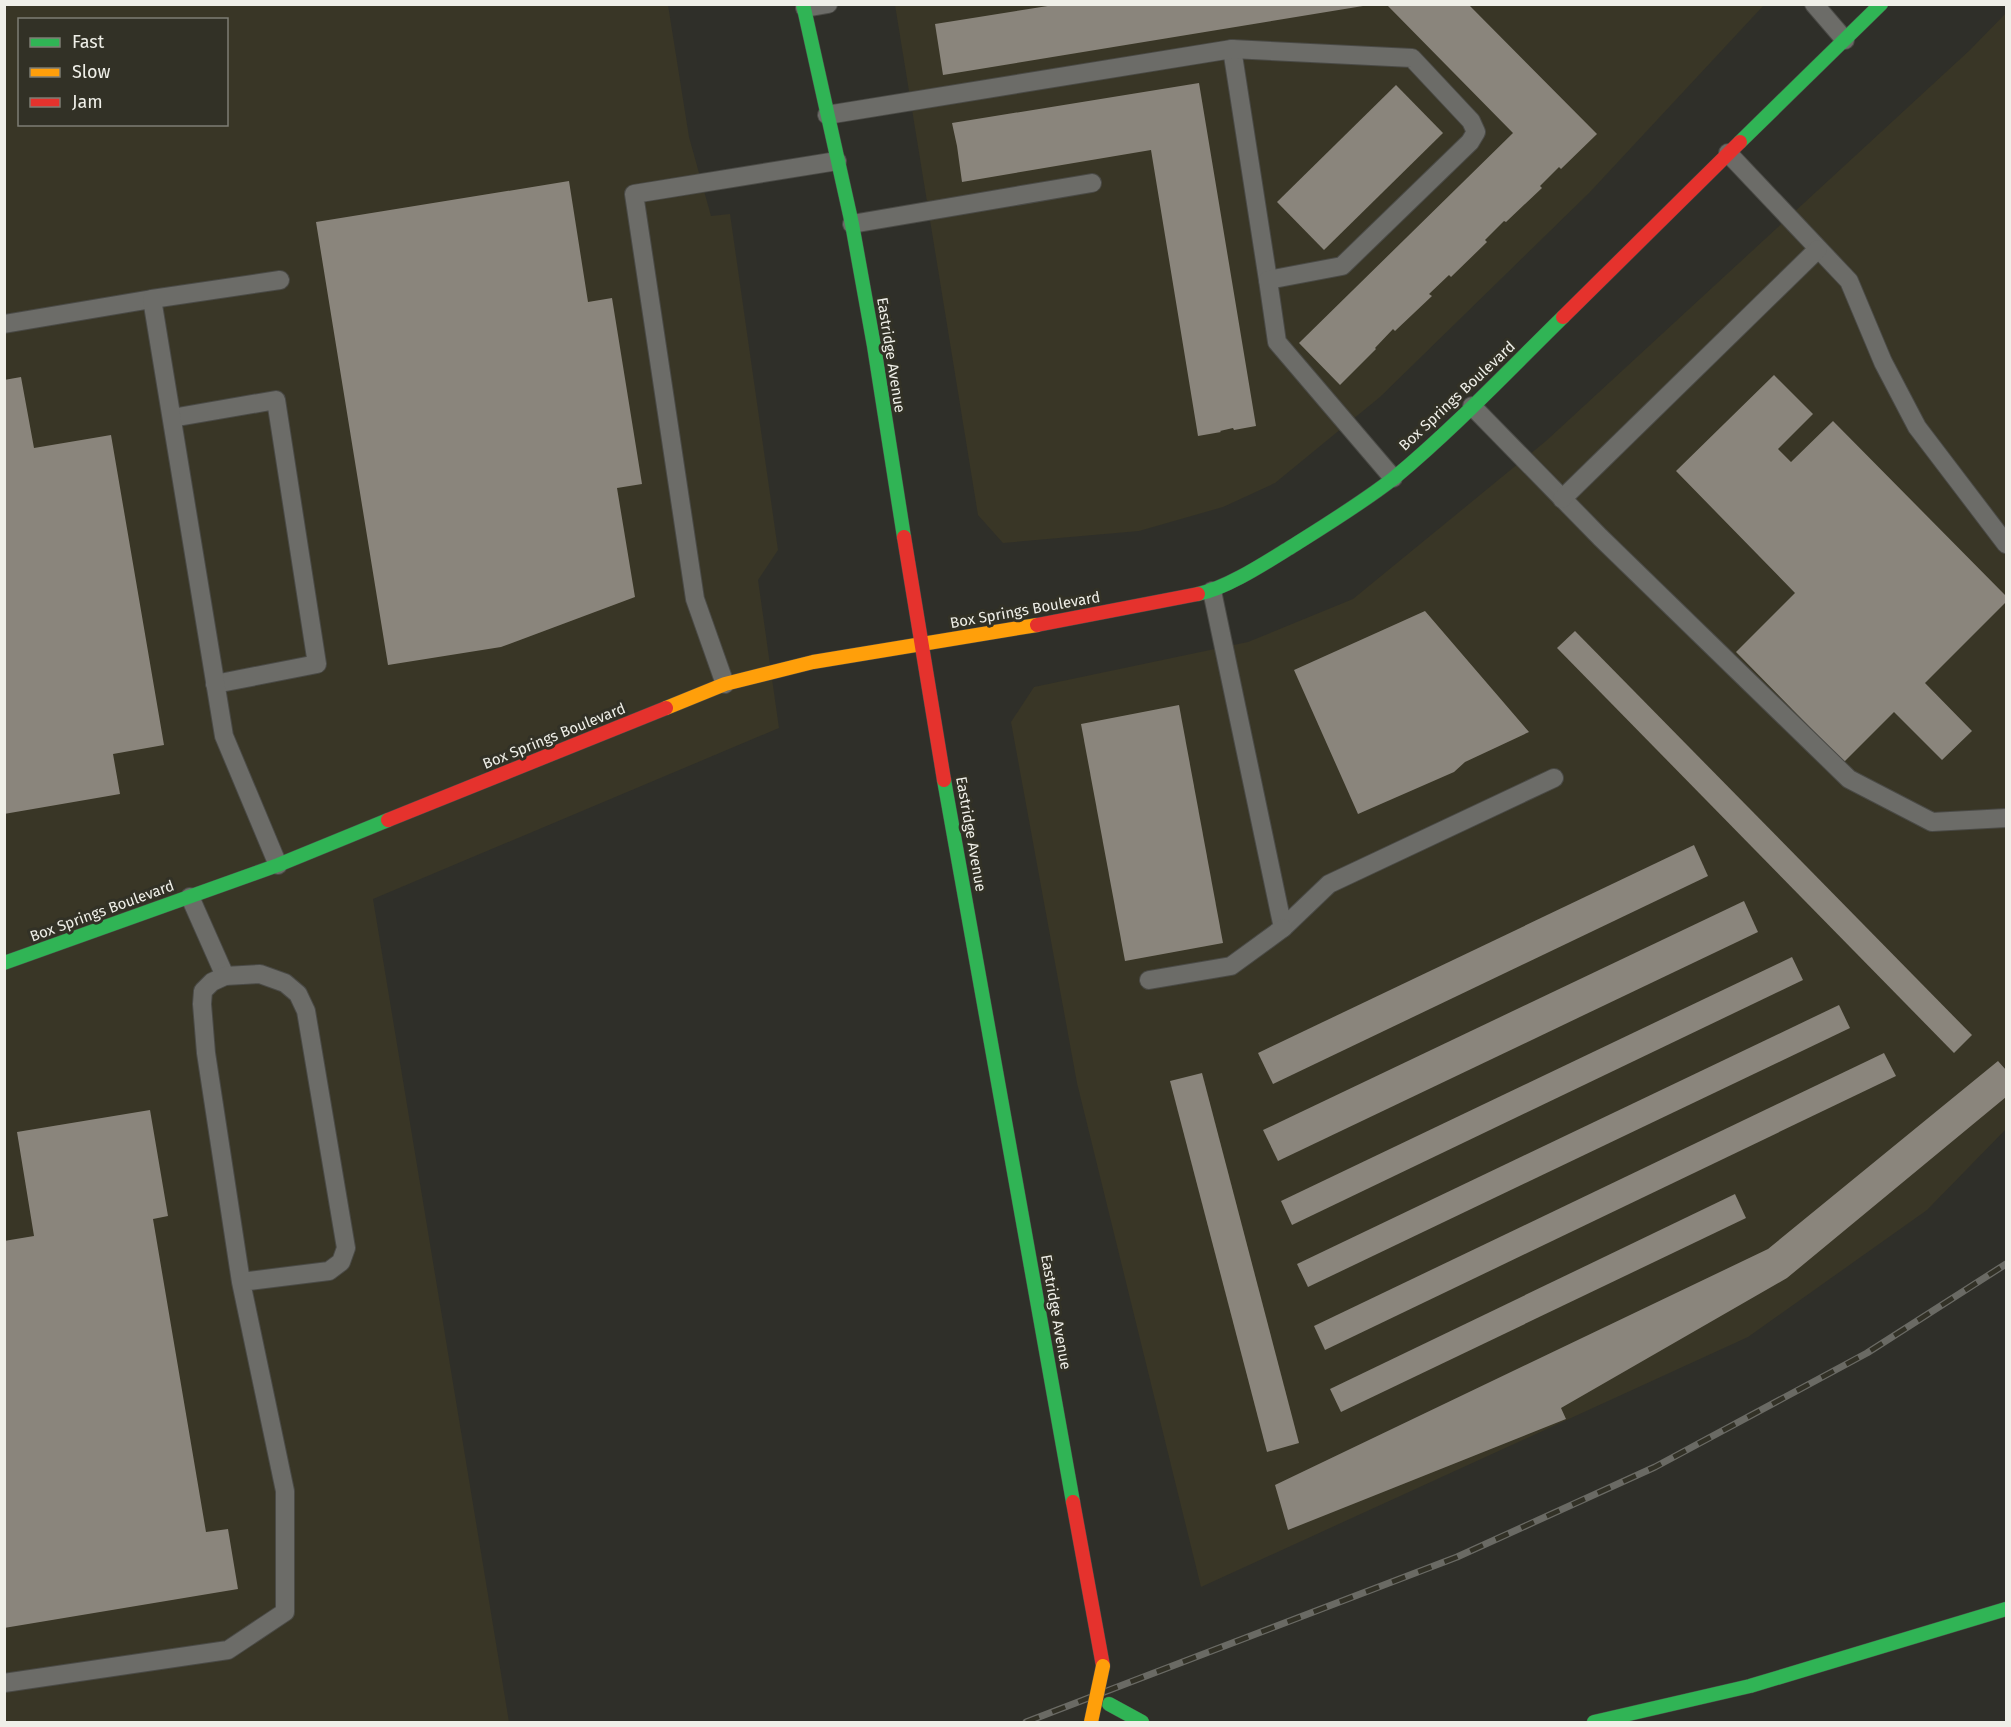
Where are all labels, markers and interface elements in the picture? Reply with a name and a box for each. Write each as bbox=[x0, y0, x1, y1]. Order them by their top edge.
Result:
legend bbox=[18, 18, 228, 126]
text: Fast bbox=[72, 31, 105, 53]
text: Slow bbox=[72, 61, 111, 83]
text: Jam bbox=[72, 91, 103, 113]
street label: Eastridge Avenue bbox=[873, 296, 909, 414]
street label: Box Springs Boulevard bbox=[1395, 338, 1519, 454]
street label: Box Springs Boulevard bbox=[948, 588, 1102, 632]
street label: Box Springs Boulevard bbox=[480, 699, 628, 773]
street label: Eastridge Avenue bbox=[952, 775, 990, 893]
street label: Box Springs Boulevard bbox=[27, 877, 177, 945]
street label: Eastridge Avenue bbox=[1037, 1253, 1075, 1371]

